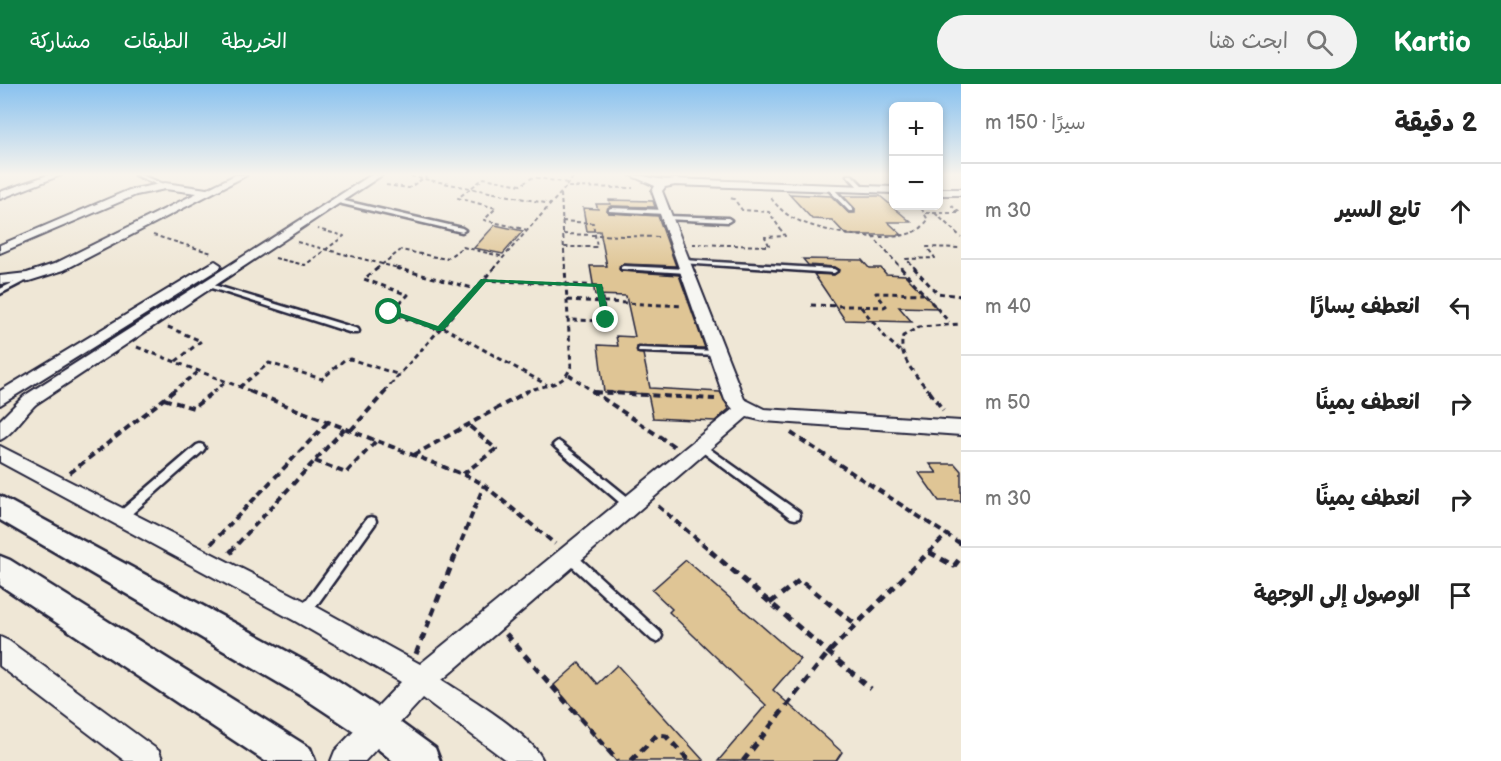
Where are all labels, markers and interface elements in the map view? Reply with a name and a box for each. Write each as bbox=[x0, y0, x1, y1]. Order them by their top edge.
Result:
search box bbox=[937, 15, 1357, 69]
icon: search bbox=[1303, 26, 1336, 59]
text: Kartio bbox=[1393, 26, 1471, 59]
text: ابحث هنا bbox=[1209, 28, 1288, 55]
text: مشاركة bbox=[30, 29, 91, 54]
text: الطبقات bbox=[124, 29, 189, 54]
text: الخريطة bbox=[222, 29, 287, 54]
map controls bbox=[889, 102, 943, 210]
button: + bbox=[889, 102, 943, 156]
text: 2 دقيقة bbox=[1394, 108, 1477, 139]
text: سيرًا · 150 m bbox=[985, 111, 1086, 135]
button: − bbox=[889, 156, 943, 210]
icon: ahead bbox=[1444, 195, 1477, 228]
text: تابع السير bbox=[1336, 197, 1420, 224]
text: 30 m bbox=[985, 199, 1031, 223]
icon: left bbox=[1444, 291, 1477, 324]
text: انعطف يسارًا bbox=[1310, 293, 1420, 320]
text: 40 m bbox=[985, 295, 1031, 319]
route start bbox=[375, 298, 401, 324]
route end bbox=[592, 306, 618, 332]
icon: right bbox=[1444, 387, 1477, 420]
text: انعطف يمينًا bbox=[1316, 389, 1420, 416]
text: 50 m bbox=[985, 391, 1030, 415]
icon: right bbox=[1444, 483, 1477, 516]
text: انعطف يمينًا bbox=[1316, 485, 1420, 512]
text: 30 m bbox=[985, 487, 1031, 511]
icon: arrive bbox=[1444, 579, 1477, 612]
text: الوصول إلى الوجهة bbox=[1253, 581, 1420, 608]

